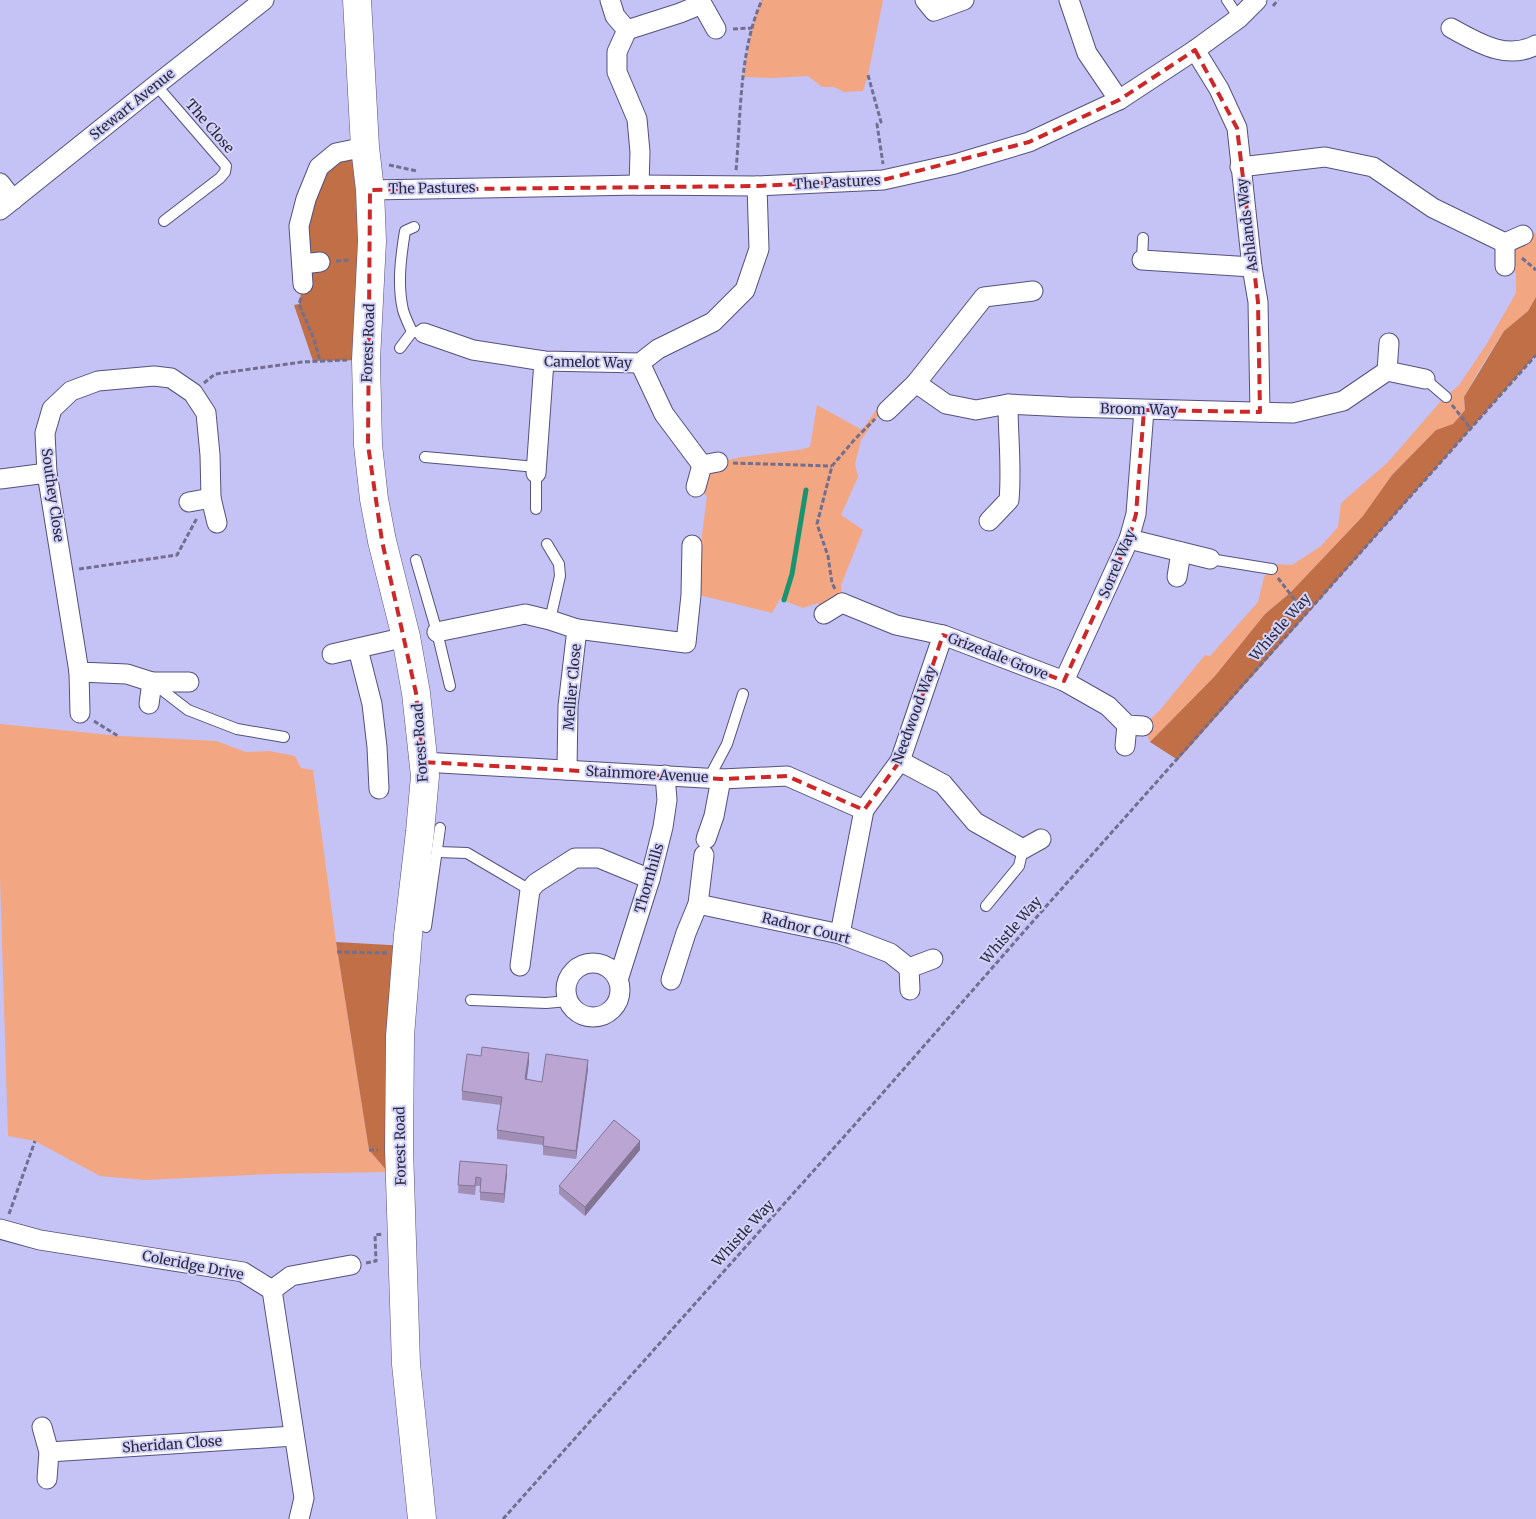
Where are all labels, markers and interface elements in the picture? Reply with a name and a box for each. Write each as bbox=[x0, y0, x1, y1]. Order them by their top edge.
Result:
street label: Stewart Avenue bbox=[86, 64, 178, 144]
street label: The Close bbox=[182, 95, 238, 157]
street label: The Pastures bbox=[793, 171, 881, 193]
street label: Ashlands Way bbox=[1232, 176, 1262, 274]
street label: The Pastures bbox=[388, 178, 476, 198]
street label: Forest Road bbox=[358, 303, 378, 383]
street label: Camelot Way bbox=[544, 352, 633, 372]
street label: Broom Way bbox=[1100, 399, 1179, 419]
street label: Southey Close bbox=[38, 447, 68, 543]
street label: Sorrel Way bbox=[1095, 526, 1140, 601]
street label: Whistle Way bbox=[1245, 589, 1315, 665]
street label: Grizedale Grove bbox=[945, 629, 1051, 683]
street label: Mellier Close bbox=[559, 643, 585, 731]
street label: Needwood Way bbox=[888, 662, 940, 767]
street label: Forest Road bbox=[408, 702, 432, 783]
street label: Stainmore Avenue bbox=[585, 762, 709, 786]
street label: Thornhills bbox=[630, 841, 668, 915]
street label: Whistle Way bbox=[976, 892, 1046, 968]
street label: Radnor Court bbox=[760, 908, 853, 948]
street label: Forest Road bbox=[390, 1106, 410, 1186]
street label: Whistle Way bbox=[708, 1195, 778, 1271]
street label: Coleridge Drive bbox=[141, 1246, 245, 1284]
street label: Sheridan Close bbox=[121, 1432, 223, 1456]

